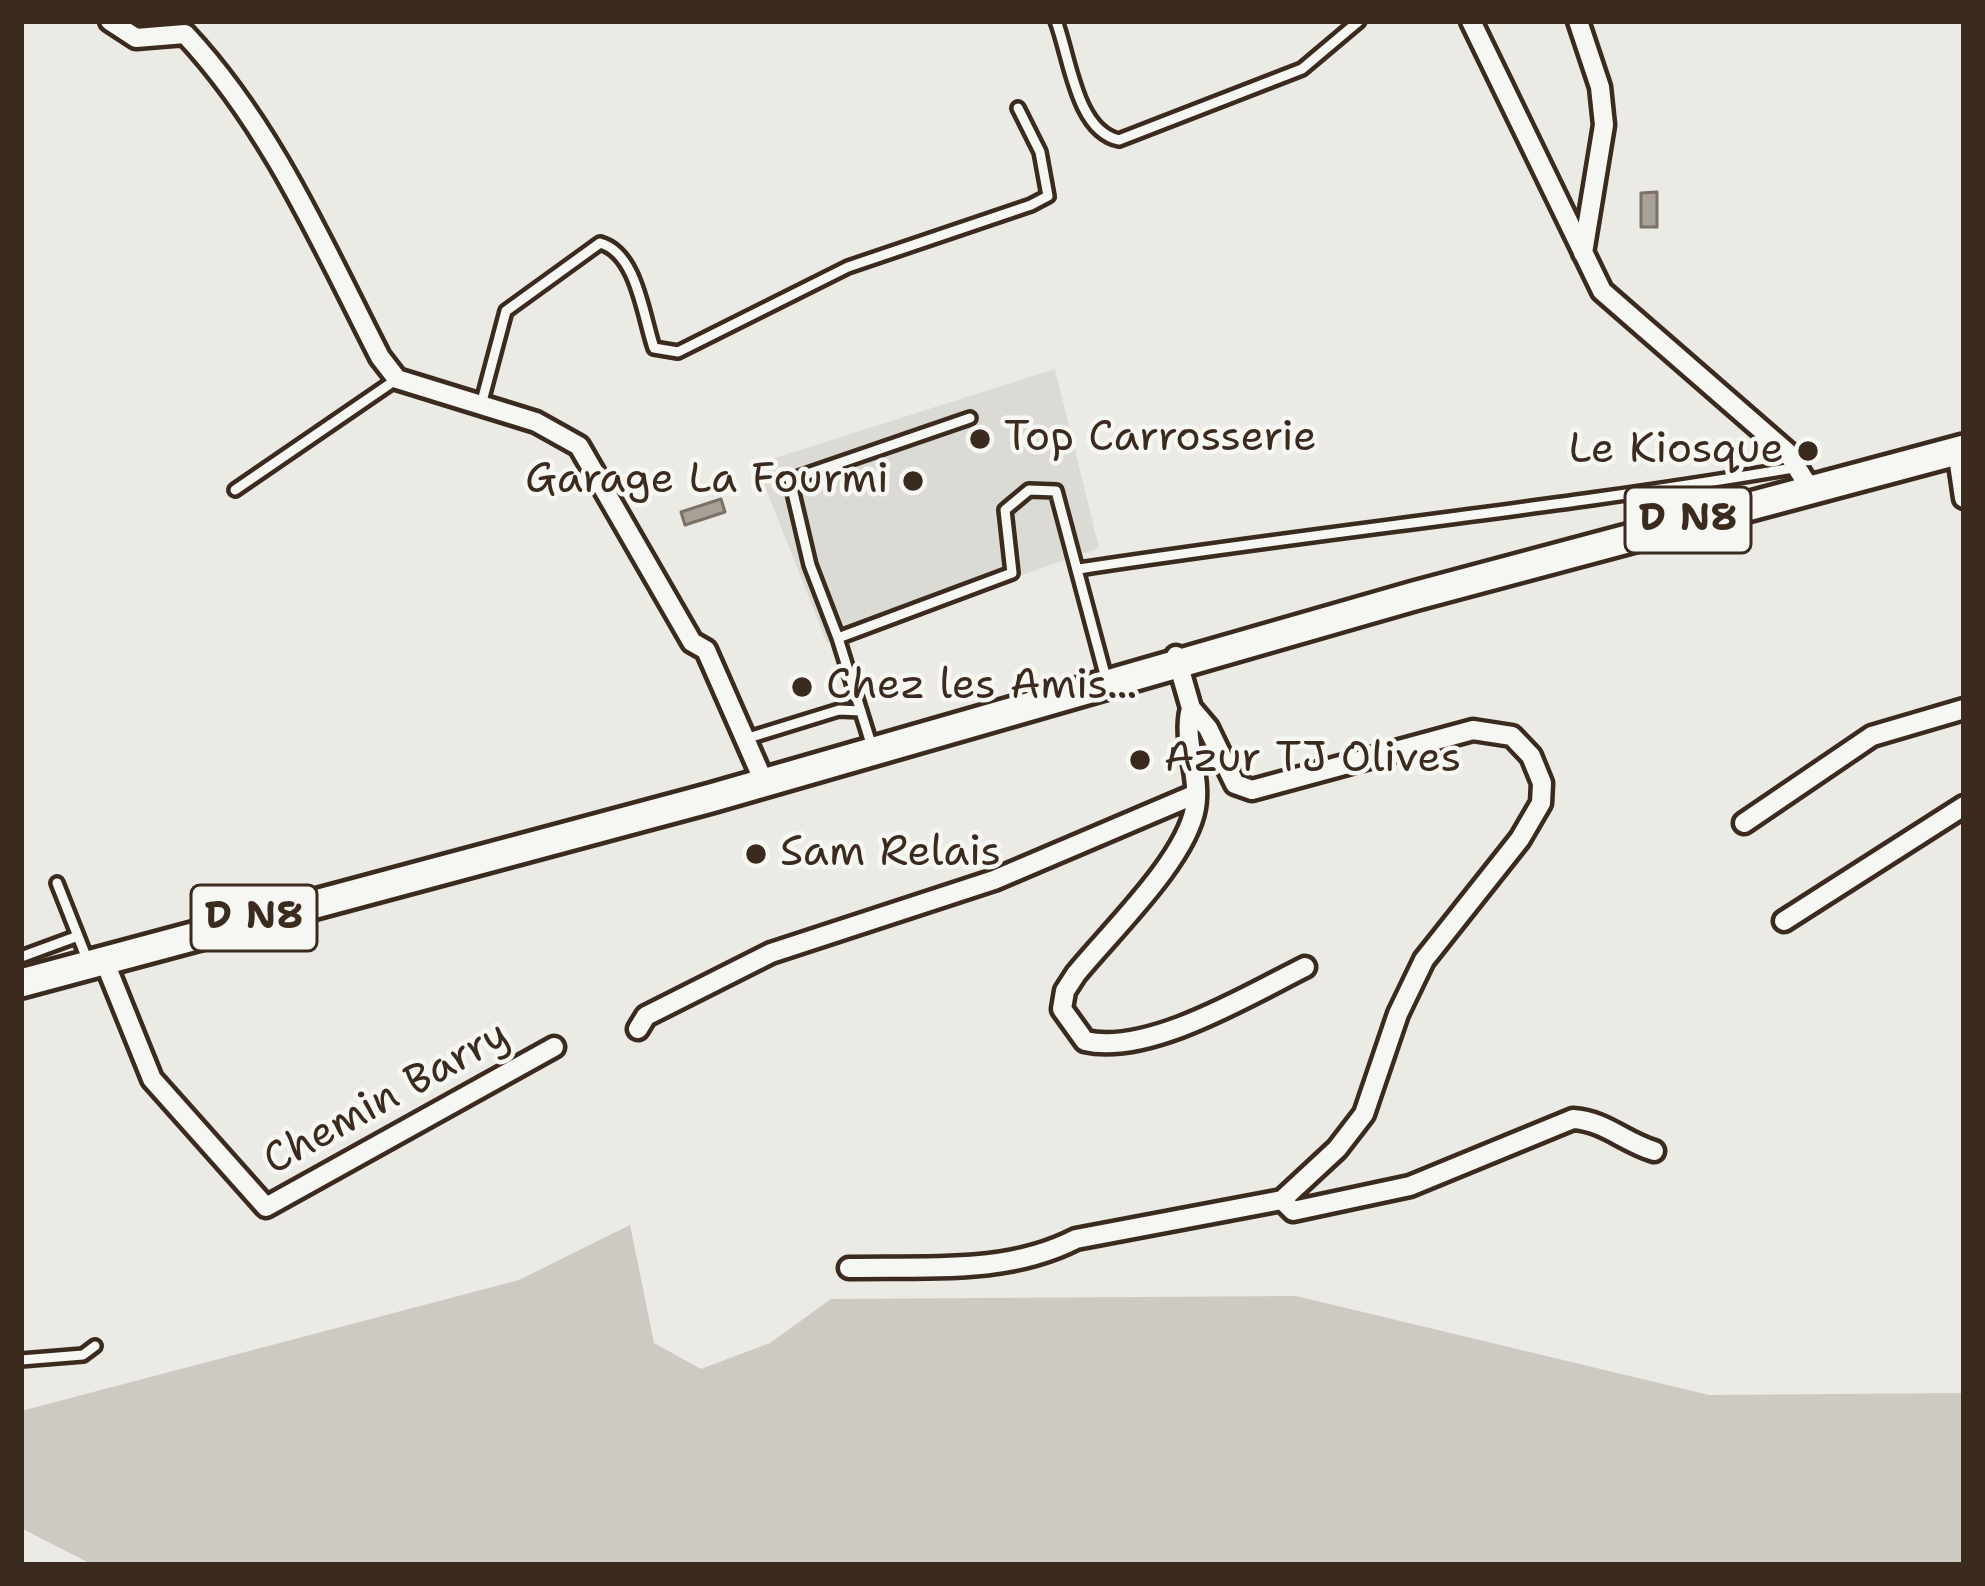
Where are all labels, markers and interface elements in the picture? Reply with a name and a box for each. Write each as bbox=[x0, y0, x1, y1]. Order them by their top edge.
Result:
place label: Top Carrosserie bbox=[1004, 414, 1317, 464]
marker: Top Carrosserie bbox=[967, 426, 993, 452]
place label: Le Kiosque bbox=[1569, 426, 1784, 476]
marker: Le Kiosque bbox=[1795, 438, 1821, 464]
place label: Garage La Fourmi bbox=[525, 456, 889, 506]
marker: Garage La Fourmi bbox=[900, 468, 926, 494]
road number: D N8 bbox=[1625, 487, 1751, 553]
place label: Chez les Amis... bbox=[826, 662, 1137, 712]
marker: Chez les Amis... bbox=[789, 674, 815, 700]
place label: Azur TJ Olives bbox=[1164, 735, 1461, 785]
marker: Azur TJ Olives bbox=[1127, 747, 1153, 773]
place label: Sam Relais bbox=[780, 829, 1001, 879]
marker: Sam Relais bbox=[743, 841, 769, 867]
road number: D N8 bbox=[191, 885, 317, 951]
street label: Chemin Barry bbox=[256, 1011, 518, 1187]

